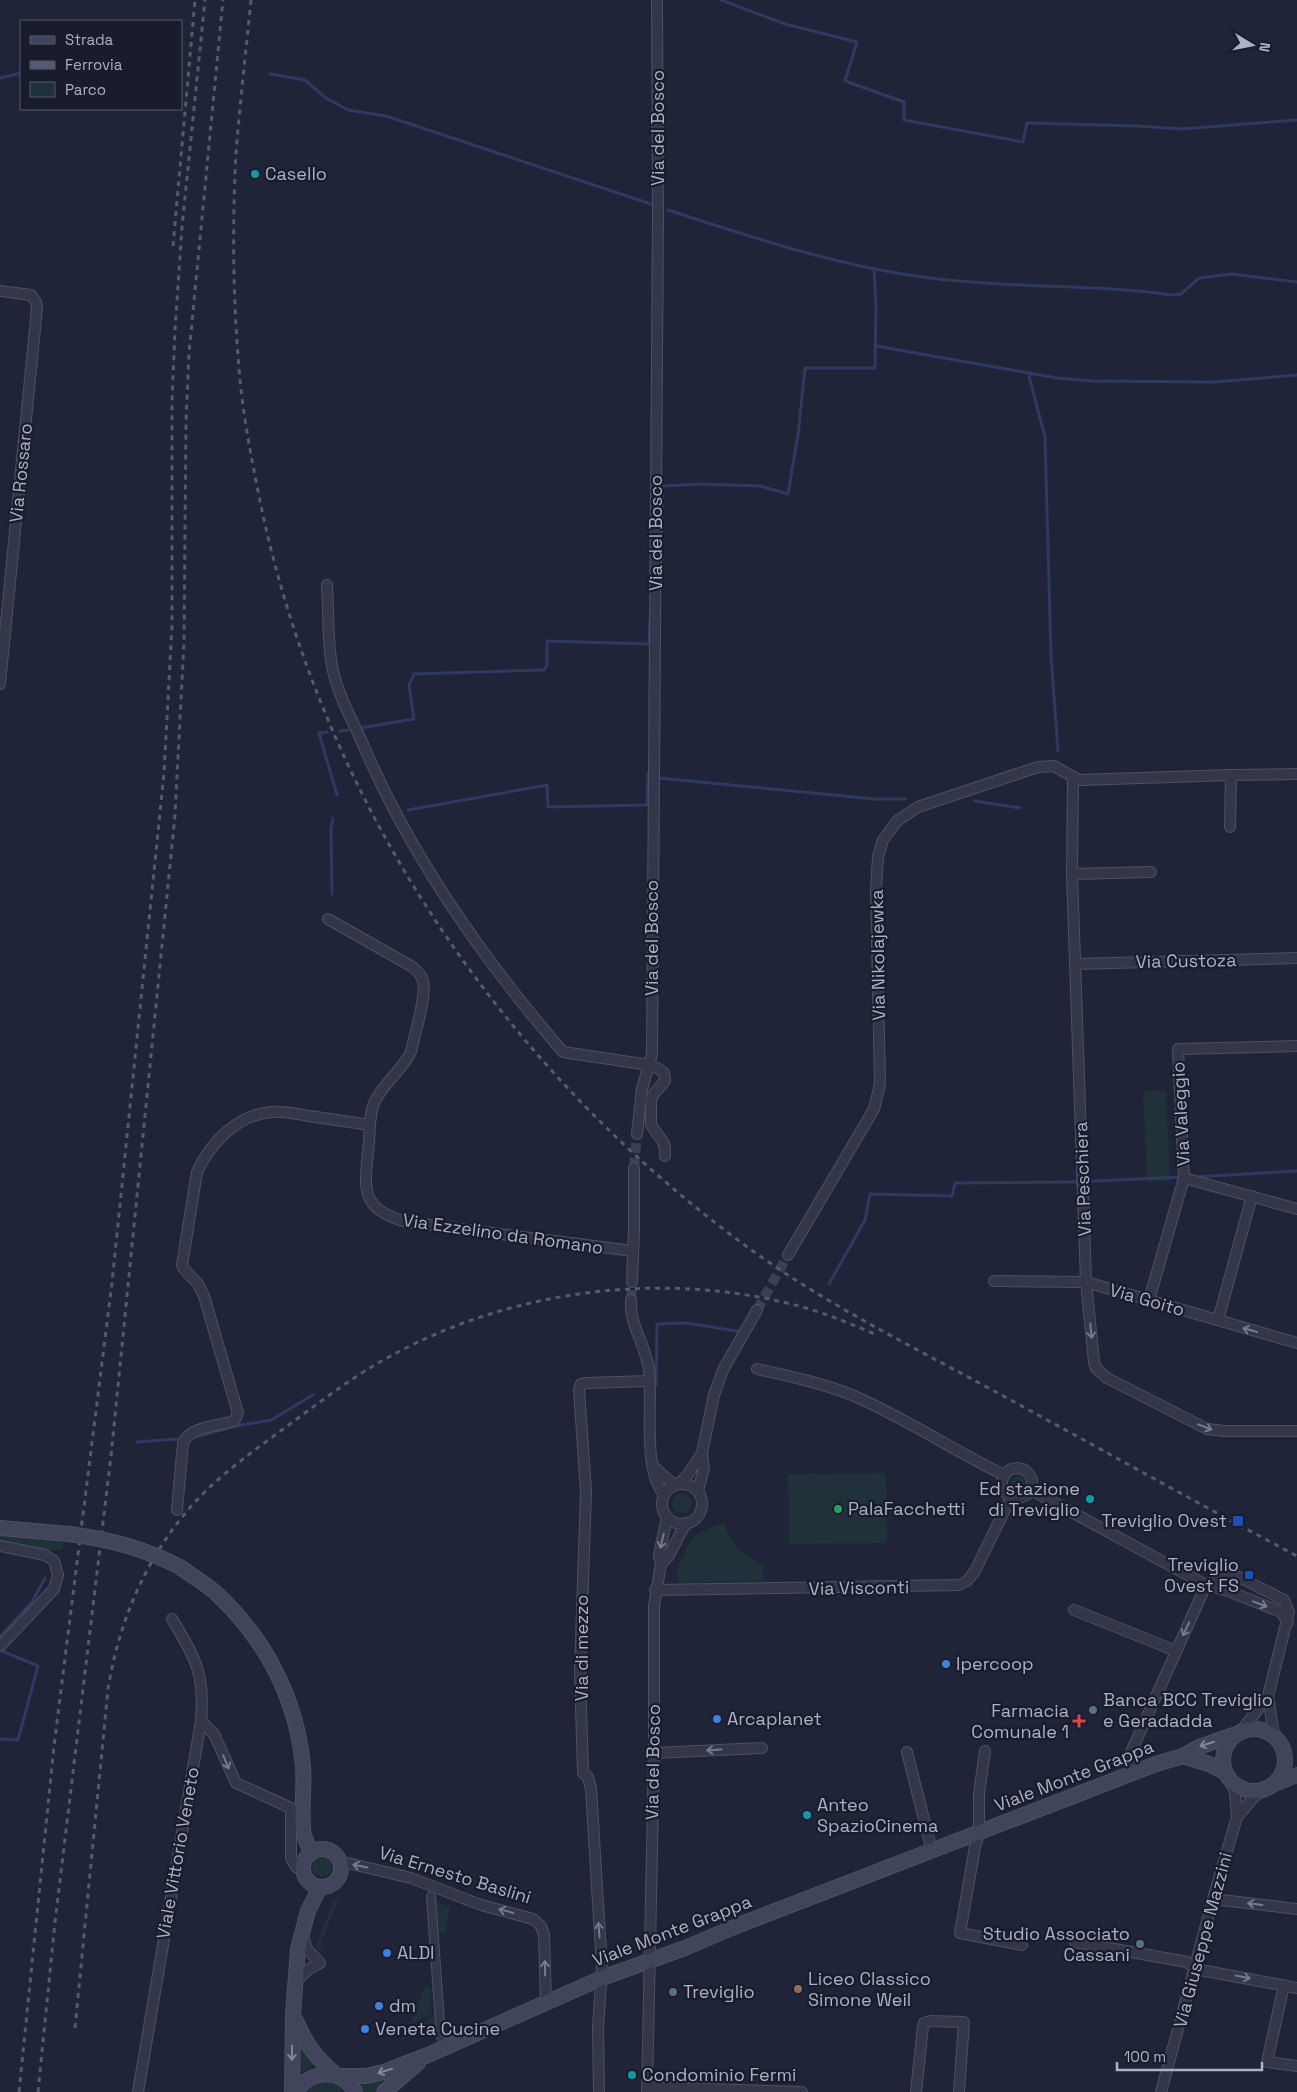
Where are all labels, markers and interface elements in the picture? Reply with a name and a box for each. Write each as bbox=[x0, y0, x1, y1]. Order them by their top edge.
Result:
legend bbox=[20, 20, 182, 110]
north arrow bbox=[1227, 20, 1277, 70]
text: Strada bbox=[65, 30, 114, 49]
text: N bbox=[1255, 41, 1274, 53]
text: Ferrovia bbox=[65, 55, 123, 74]
street label: Via del Bosco bbox=[646, 70, 669, 186]
text: Parco bbox=[65, 80, 106, 99]
place label: Casello bbox=[265, 162, 327, 185]
marker: Casello bbox=[249, 168, 261, 180]
street label: Via Rossaro bbox=[4, 422, 37, 524]
street label: Via del Bosco bbox=[644, 475, 667, 591]
street label: Via del Bosco bbox=[640, 880, 663, 996]
street label: Via Nikolajewka bbox=[865, 889, 890, 1021]
street label: Via Custoza bbox=[1135, 948, 1237, 973]
street label: Via Valeggio bbox=[1166, 1061, 1195, 1167]
street label: Via Peschiera bbox=[1069, 1121, 1096, 1237]
street label: Via Ezzelino da Romano bbox=[401, 1208, 605, 1259]
street label: Via Goito bbox=[1107, 1278, 1187, 1321]
one-way arrow bbox=[1086, 1322, 1096, 1338]
one-way arrow bbox=[1243, 1324, 1259, 1334]
one-way arrow bbox=[1197, 1423, 1212, 1432]
place label: Ed stazione di Treviglio bbox=[979, 1477, 1080, 1521]
marker: Ed stazione di Treviglio bbox=[1084, 1493, 1096, 1505]
place label: PalaFacchetti bbox=[848, 1497, 965, 1520]
marker: PalaFacchetti bbox=[832, 1503, 844, 1515]
place label: Treviglio Ovest bbox=[1101, 1509, 1227, 1532]
marker: Treviglio Ovest bbox=[1231, 1514, 1245, 1528]
one-way arrow bbox=[657, 1532, 667, 1548]
place label: Treviglio Ovest FS bbox=[1164, 1553, 1239, 1597]
marker: Treviglio Ovest FS bbox=[1243, 1569, 1255, 1581]
street label: Via Visconti bbox=[808, 1575, 910, 1600]
street label: Via di mezzo bbox=[570, 1595, 593, 1701]
one-way arrow bbox=[1252, 1600, 1267, 1609]
one-way arrow bbox=[1181, 1622, 1191, 1637]
place label: Ipercoop bbox=[956, 1652, 1034, 1675]
marker: Ipercoop bbox=[940, 1658, 952, 1670]
place label: Banca BCC Treviglio e Geradadda bbox=[1103, 1688, 1273, 1732]
place label: Farmacia Comunale 1 bbox=[971, 1699, 1069, 1743]
street label: Via del Bosco bbox=[640, 1704, 665, 1820]
marker: Banca BCC Treviglio e Geradadda bbox=[1087, 1704, 1099, 1716]
place label: Arcaplanet bbox=[727, 1707, 822, 1730]
marker: Arcaplanet bbox=[711, 1713, 723, 1725]
marker: Farmacia Comunale 1 bbox=[1073, 1715, 1085, 1727]
street label: Viale Monte Grappa bbox=[991, 1735, 1157, 1816]
one-way arrow bbox=[1200, 1739, 1216, 1749]
one-way arrow bbox=[706, 1746, 722, 1755]
one-way arrow bbox=[222, 1754, 231, 1769]
street label: Viale Vittorio Veneto bbox=[151, 1765, 204, 1941]
place label: Anteo SpazioCinema bbox=[817, 1793, 938, 1837]
marker: Anteo SpazioCinema bbox=[801, 1809, 813, 1821]
street label: Via Ernesto Baslini bbox=[376, 1840, 534, 1909]
street label: Via Giuseppe Mazzini bbox=[1168, 1849, 1237, 2030]
one-way arrow bbox=[352, 1861, 368, 1870]
street label: Viale Monte Grappa bbox=[589, 1890, 755, 1971]
one-way arrow bbox=[1247, 1899, 1263, 1909]
one-way arrow bbox=[498, 1906, 514, 1916]
one-way arrow bbox=[595, 1922, 604, 1938]
place label: Studio Associato Cassani bbox=[983, 1922, 1130, 1966]
marker: Studio Associato Cassani bbox=[1134, 1938, 1146, 1950]
place label: ALDI bbox=[397, 1941, 435, 1964]
marker: ALDI bbox=[381, 1947, 393, 1959]
one-way arrow bbox=[540, 1960, 550, 1976]
place label: Liceo Classico Simone Weil bbox=[808, 1967, 931, 2011]
one-way arrow bbox=[1234, 1973, 1250, 1983]
place label: Treviglio bbox=[683, 1980, 755, 2003]
marker: Liceo Classico Simone Weil bbox=[792, 1983, 804, 1995]
marker: Treviglio bbox=[667, 1986, 679, 1998]
place label: dm bbox=[389, 1994, 416, 2017]
marker: dm bbox=[373, 2000, 385, 2012]
place label: Veneta Cucine bbox=[375, 2017, 500, 2040]
marker: Veneta Cucine bbox=[359, 2023, 371, 2035]
scale bar bbox=[1117, 2040, 1262, 2072]
one-way arrow bbox=[288, 2045, 297, 2061]
text: 100 m bbox=[1124, 2047, 1166, 2066]
place label: Condominio Fermi bbox=[642, 2063, 796, 2086]
one-way arrow bbox=[377, 2066, 393, 2076]
marker: Condominio Fermi bbox=[626, 2069, 638, 2081]

